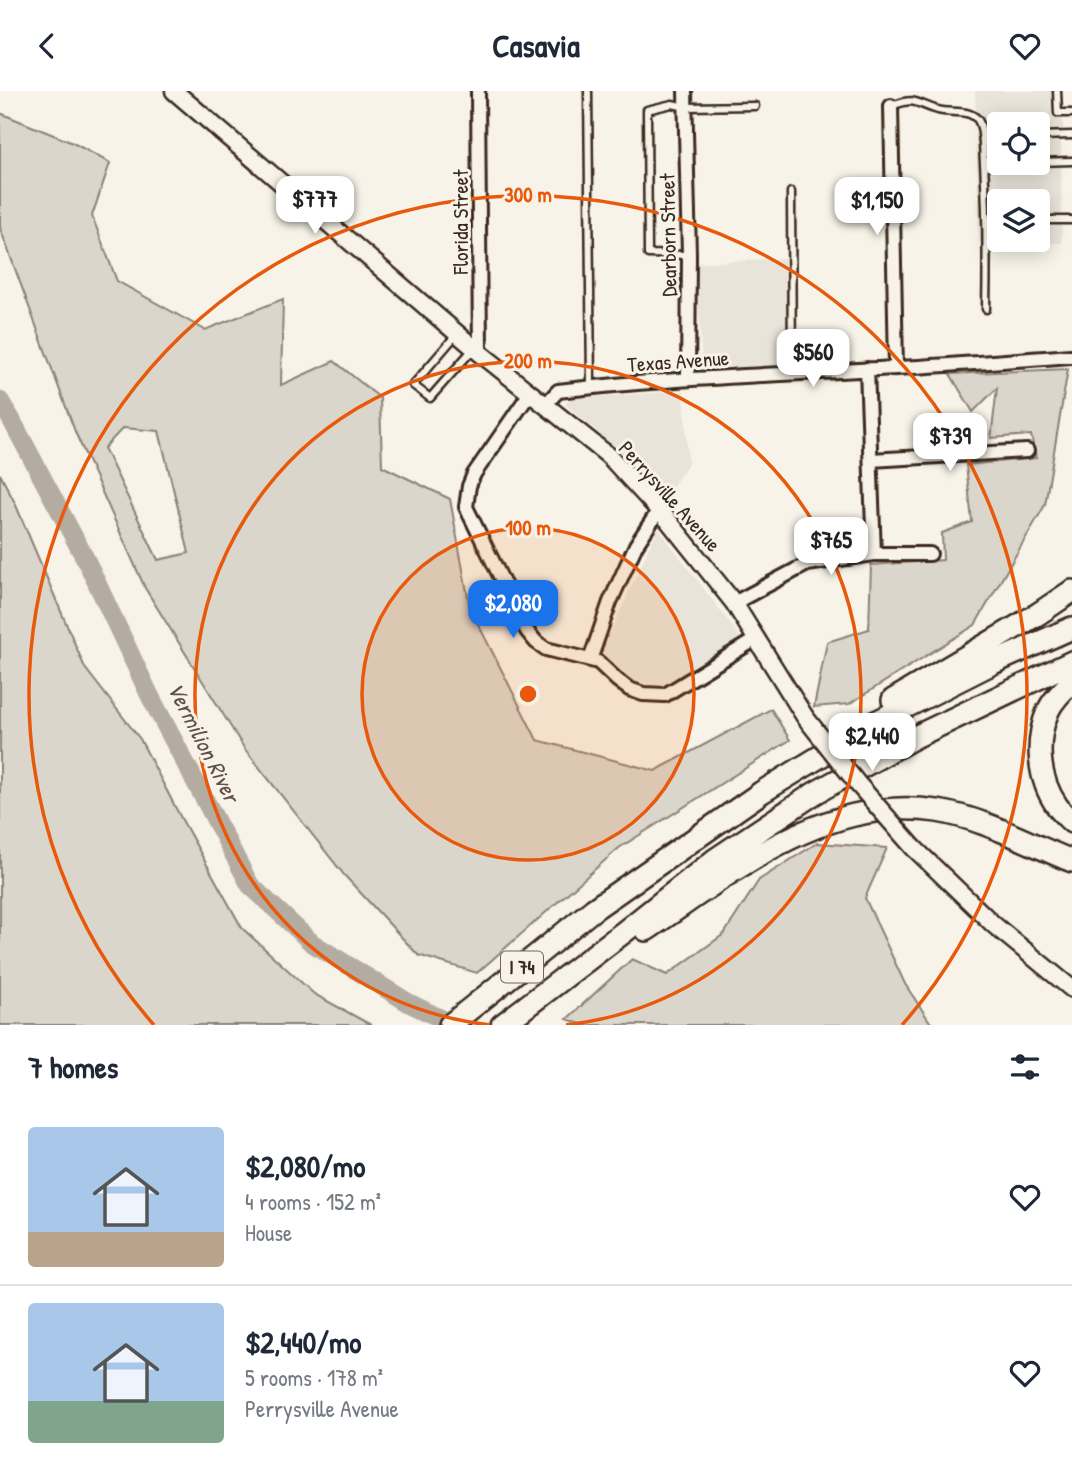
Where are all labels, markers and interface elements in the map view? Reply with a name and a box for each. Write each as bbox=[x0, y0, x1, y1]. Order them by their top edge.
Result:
text: Casavia bbox=[492, 24, 580, 67]
icon: back bbox=[28, 27, 66, 65]
icon: heart bbox=[1006, 27, 1044, 65]
map controls bbox=[987, 112, 1050, 252]
button: locate bbox=[987, 112, 1050, 175]
street label: Florida Street bbox=[446, 169, 475, 275]
street label: Dearborn Street bbox=[652, 172, 684, 297]
pin: $777 bbox=[274, 177, 356, 236]
pin: $1,150 bbox=[820, 177, 934, 237]
text: 300 m bbox=[504, 180, 552, 209]
text: $777 bbox=[292, 183, 338, 214]
text: $1,150 bbox=[850, 184, 904, 215]
button: layers bbox=[987, 189, 1050, 252]
pin: $560 bbox=[772, 329, 854, 389]
text: $560 bbox=[793, 336, 833, 367]
street label: Texas Avenue bbox=[626, 343, 730, 379]
text: 200 m bbox=[504, 346, 552, 375]
pin: $739 bbox=[909, 413, 991, 473]
text: $739 bbox=[929, 420, 971, 451]
street label: Perrysville Avenue bbox=[612, 434, 728, 558]
text: 100 m bbox=[505, 513, 551, 542]
pin: $765 bbox=[790, 517, 872, 577]
text: $765 bbox=[810, 524, 852, 555]
pin: $2,080 bbox=[456, 581, 570, 640]
text: $2,080 bbox=[484, 587, 542, 618]
water label: Vermilion River bbox=[161, 677, 249, 810]
centre of rings bbox=[516, 682, 540, 706]
pin: $2,440 bbox=[815, 713, 929, 773]
text: $2,440 bbox=[845, 720, 899, 751]
road number: I 74 bbox=[501, 951, 543, 982]
text: 7 homes bbox=[28, 1047, 118, 1087]
icon: filters bbox=[1006, 1048, 1044, 1086]
text: $2,080/mo bbox=[245, 1146, 365, 1186]
icon: home bbox=[84, 1155, 168, 1239]
icon: heart bbox=[1006, 1178, 1044, 1216]
text: 4 rooms · 152 m² bbox=[245, 1186, 381, 1217]
text: House bbox=[245, 1217, 292, 1248]
text: $2,440/mo bbox=[245, 1322, 361, 1362]
icon: home bbox=[84, 1331, 168, 1415]
icon: heart bbox=[1006, 1354, 1044, 1392]
text: 5 rooms · 178 m² bbox=[245, 1362, 383, 1393]
text: Perrysville Avenue bbox=[245, 1393, 399, 1424]

